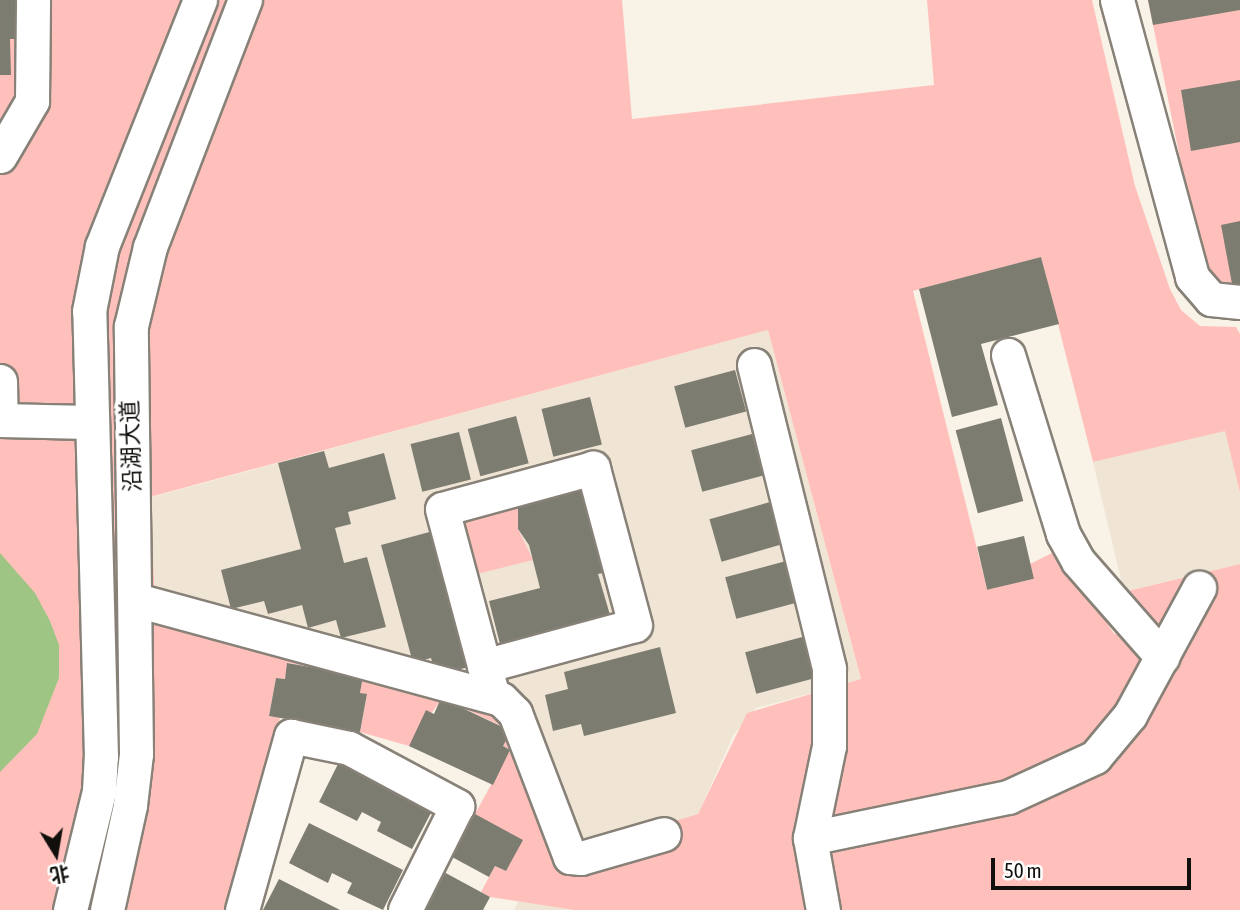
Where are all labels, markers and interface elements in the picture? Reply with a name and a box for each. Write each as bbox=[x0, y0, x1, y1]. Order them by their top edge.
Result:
street label: 沿湖大道 bbox=[116, 400, 146, 492]
north arrow bbox=[21, 819, 91, 889]
scale bar bbox=[995, 844, 1194, 888]
text: 50 m bbox=[1004, 858, 1042, 882]
text: 北 bbox=[49, 862, 71, 887]

